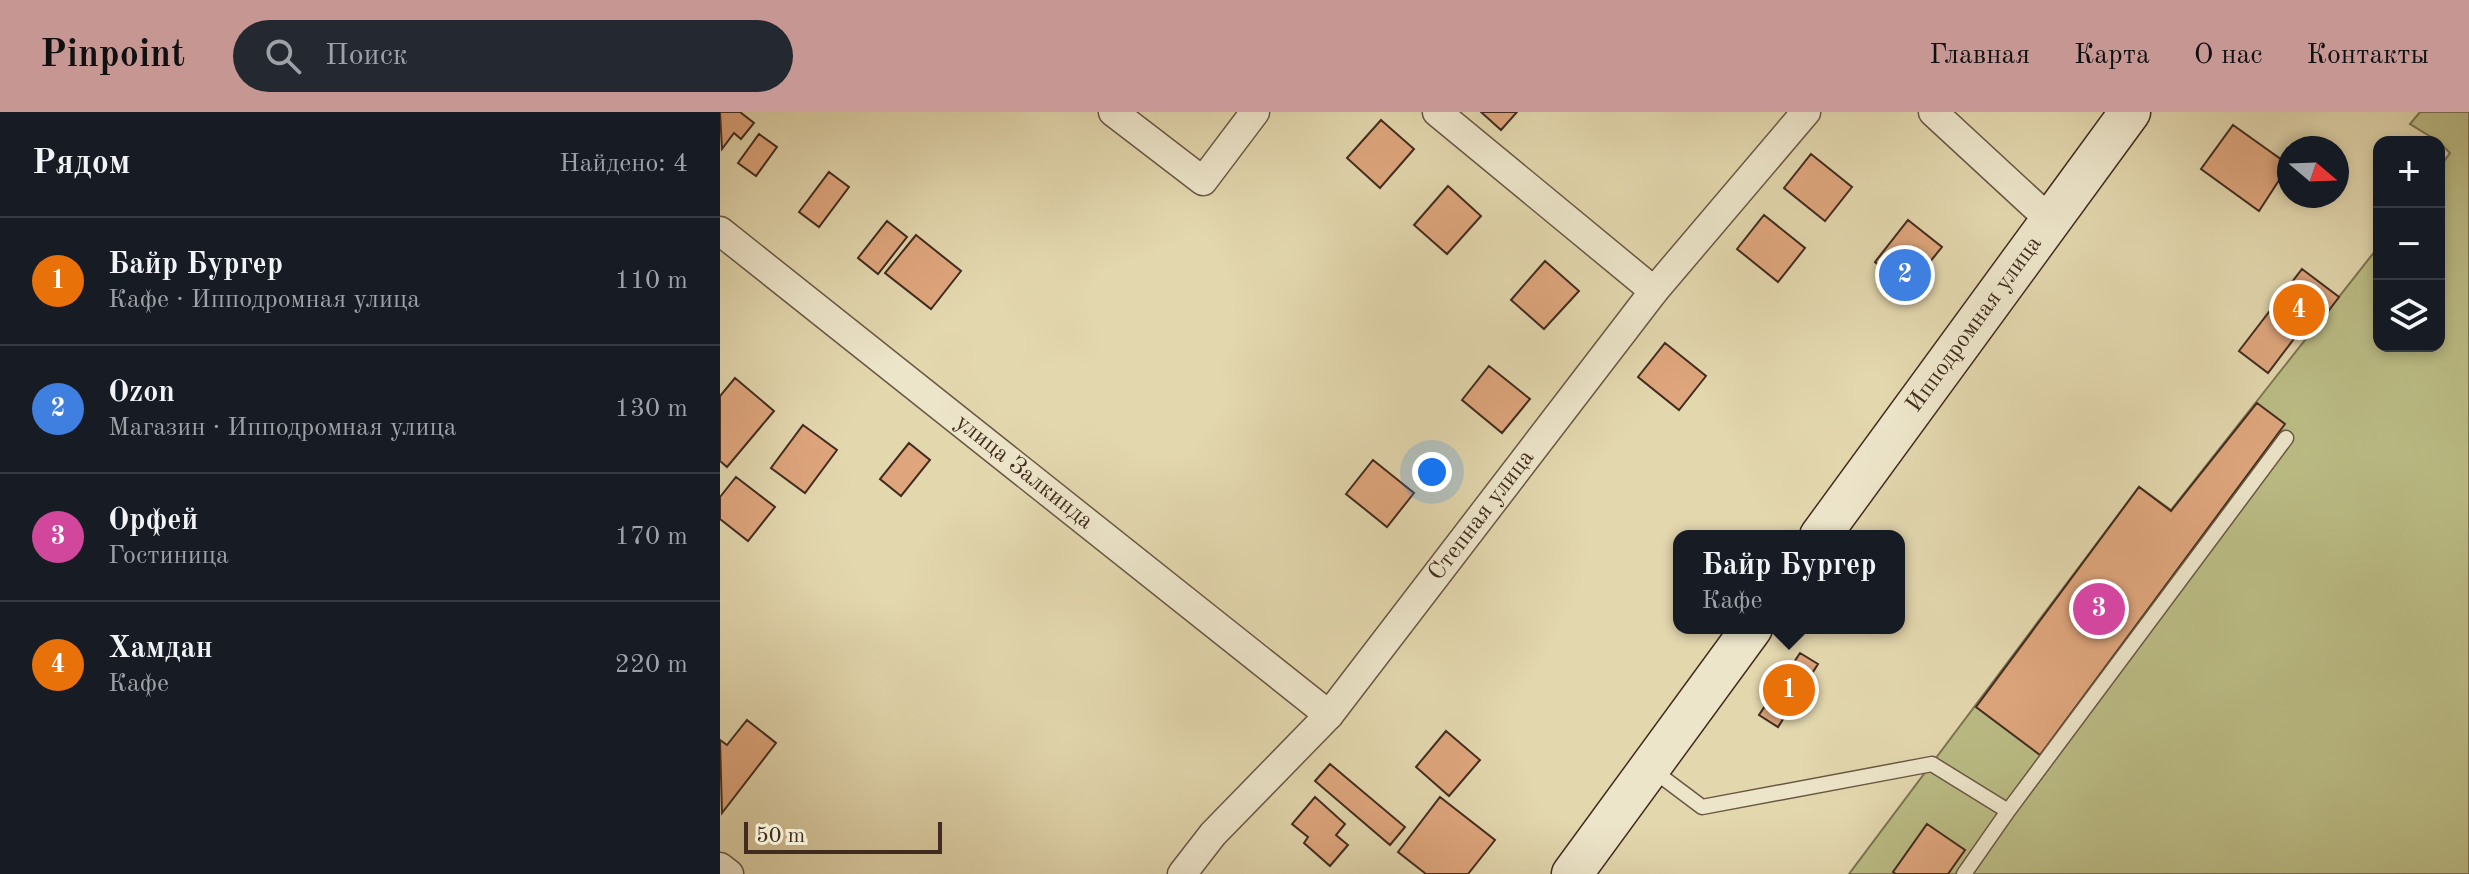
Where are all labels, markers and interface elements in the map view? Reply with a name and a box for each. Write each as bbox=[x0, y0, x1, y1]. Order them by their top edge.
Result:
search box bbox=[233, 20, 793, 92]
icon: search bbox=[261, 34, 305, 78]
text: Pinpoint bbox=[40, 37, 185, 75]
text: Поиск bbox=[325, 41, 408, 71]
text: Главная bbox=[1929, 42, 2030, 70]
text: Карта bbox=[2074, 42, 2150, 70]
text: О нас bbox=[2194, 42, 2263, 70]
text: Контакты bbox=[2307, 42, 2429, 70]
north arrow bbox=[2277, 136, 2349, 208]
map controls bbox=[2373, 136, 2445, 352]
button: + bbox=[2373, 136, 2445, 208]
text: Рядом bbox=[32, 147, 131, 181]
text: Найдено: 4 bbox=[559, 151, 688, 177]
button: − bbox=[2373, 208, 2445, 280]
street label: Ипподромная улица bbox=[1902, 232, 2047, 417]
pin: 2 bbox=[1879, 245, 1931, 305]
text: Байр Бургер bbox=[108, 250, 283, 280]
text: 1 bbox=[50, 268, 66, 294]
text: 110 m bbox=[615, 268, 688, 294]
pin: 4 bbox=[2273, 280, 2325, 340]
button: layers bbox=[2373, 280, 2445, 352]
text: Кафе · Ипподромная улица bbox=[108, 287, 420, 313]
text: Ozon bbox=[108, 378, 175, 408]
text: 2 bbox=[50, 396, 66, 422]
text: 130 m bbox=[615, 396, 688, 422]
street label: улица Залкинда bbox=[950, 410, 1097, 534]
text: Магазин · Ипподромная улица bbox=[108, 415, 457, 441]
street label: Степная улица bbox=[1424, 446, 1539, 585]
your location bbox=[1412, 452, 1452, 492]
text: Орфей bbox=[108, 506, 198, 536]
text: 3 bbox=[50, 524, 66, 550]
text: 170 m bbox=[615, 524, 688, 550]
popup bbox=[1673, 530, 1905, 634]
text: Гостиница bbox=[108, 543, 229, 569]
text: Байр Бургер bbox=[1701, 551, 1877, 581]
pin: 3 bbox=[2073, 579, 2125, 639]
text: Кафе bbox=[1701, 588, 1762, 614]
text: Хамдан bbox=[108, 634, 213, 664]
text: 4 bbox=[50, 652, 66, 678]
text: 220 m bbox=[615, 652, 688, 678]
pin: 1 bbox=[1763, 660, 1815, 720]
text: Кафе bbox=[108, 671, 169, 697]
scale bar bbox=[744, 818, 942, 854]
text: 50 m bbox=[756, 825, 805, 847]

